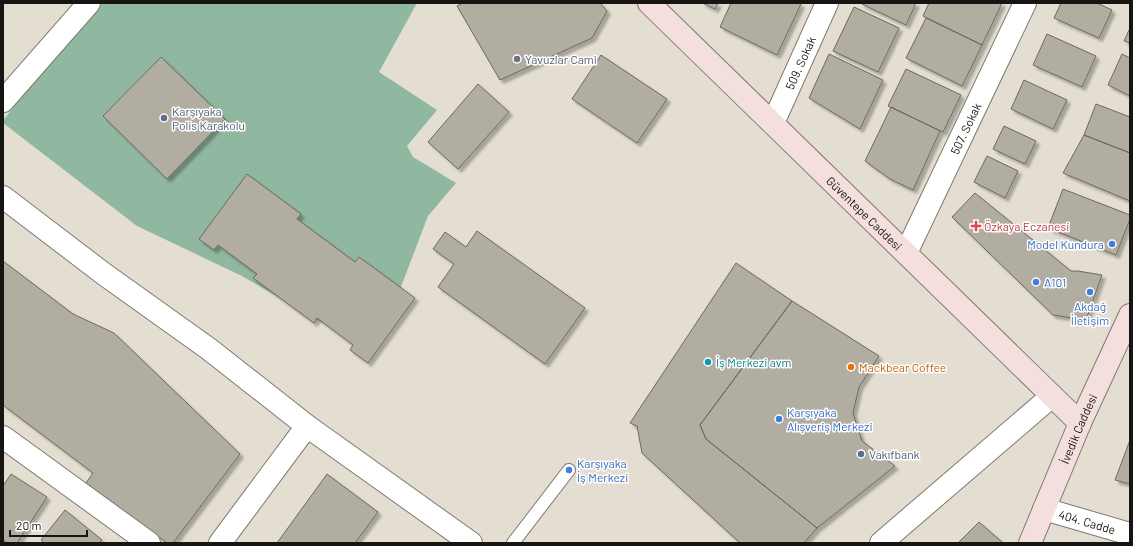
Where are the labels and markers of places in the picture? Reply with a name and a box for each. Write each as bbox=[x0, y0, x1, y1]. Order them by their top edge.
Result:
place label: Yavuzlar Cami bbox=[525, 52, 597, 66]
marker: Yavuzlar Cami bbox=[512, 54, 522, 64]
place label: Karşıyaka Polis Karakolu bbox=[172, 104, 245, 132]
marker: Karşıyaka Polis Karakolu bbox=[159, 113, 169, 123]
place label: Özkaya Eczanesi bbox=[984, 219, 1069, 233]
marker: Özkaya Eczanesi bbox=[971, 221, 981, 231]
place label: Model Kundura bbox=[1027, 237, 1104, 251]
marker: Model Kundura bbox=[1107, 239, 1117, 249]
place label: A101 bbox=[1044, 275, 1066, 289]
marker: A101 bbox=[1031, 277, 1041, 287]
marker: Akdağ İletişim bbox=[1085, 287, 1095, 297]
place label: Akdağ İletişim bbox=[1071, 299, 1109, 327]
place label: İş Merkezi avm bbox=[716, 355, 791, 369]
marker: İş Merkezi avm bbox=[703, 357, 713, 367]
place label: Mackbear Coffee bbox=[859, 360, 946, 374]
marker: Mackbear Coffee bbox=[846, 362, 856, 372]
place label: Karşıyaka Alışveriş Merkezi bbox=[787, 405, 872, 433]
marker: Karşıyaka Alışveriş Merkezi bbox=[774, 414, 784, 424]
place label: Vakıfbank bbox=[869, 447, 920, 461]
marker: Vakıfbank bbox=[856, 449, 866, 459]
place label: Karşıyaka İş Merkezi bbox=[577, 456, 628, 484]
marker: Karşıyaka İş Merkezi bbox=[564, 465, 574, 475]

